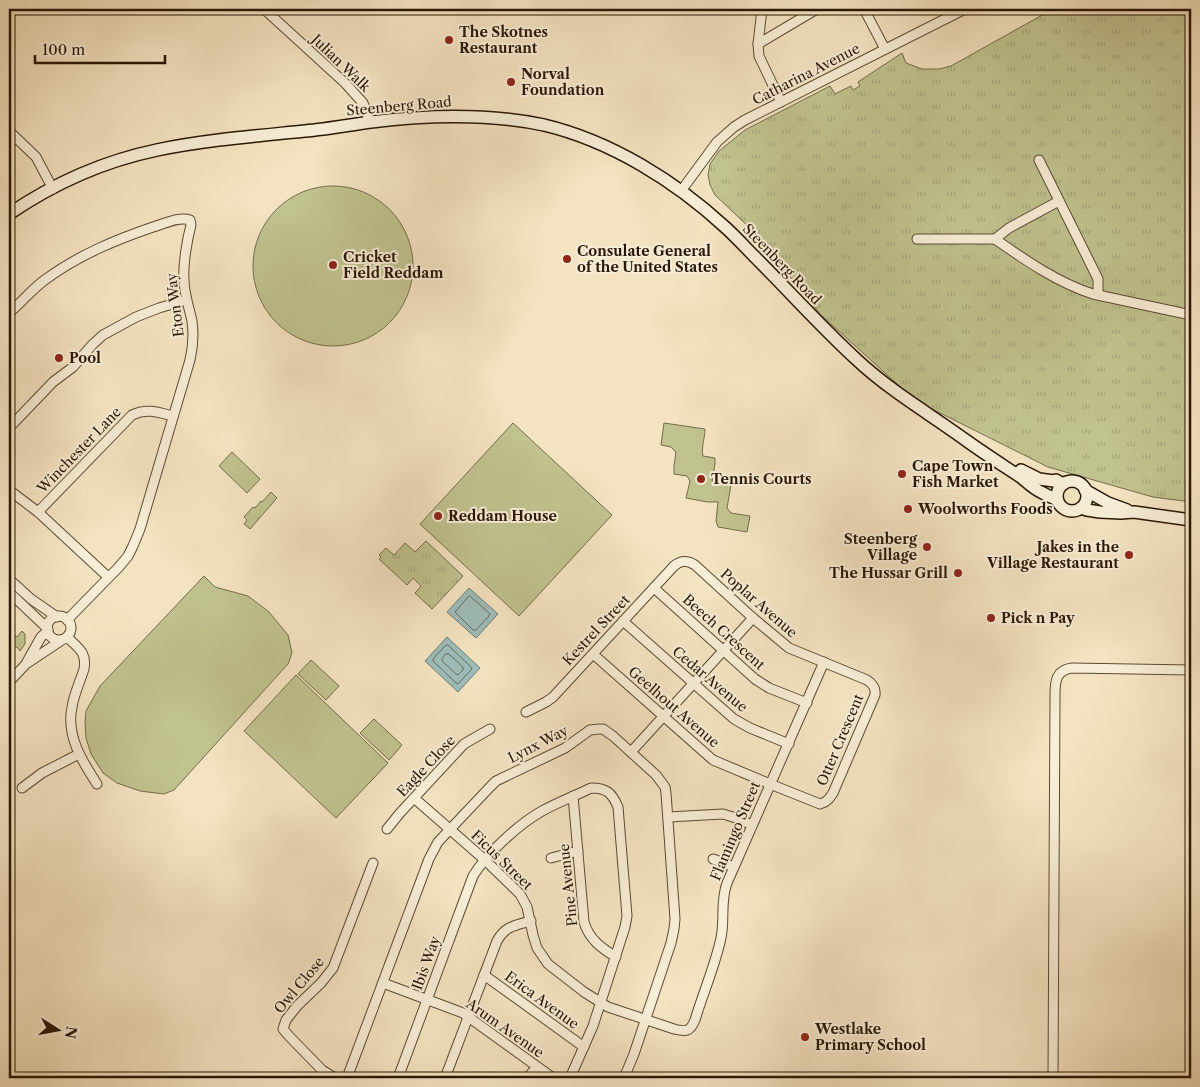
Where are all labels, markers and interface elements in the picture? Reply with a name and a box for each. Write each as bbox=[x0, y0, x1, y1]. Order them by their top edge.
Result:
place label: The Skotnes Restaurant bbox=[459, 23, 548, 57]
street label: Julian Walk bbox=[306, 29, 375, 96]
scale bar bbox=[35, 32, 165, 64]
marker: The Skotnes Restaurant bbox=[443, 34, 455, 46]
street label: Catharina Avenue bbox=[749, 39, 863, 109]
text: 100 m bbox=[42, 40, 85, 59]
place label: Norval Foundation bbox=[521, 65, 605, 99]
marker: Norval Foundation bbox=[505, 76, 517, 88]
street label: Steenberg Road bbox=[346, 92, 453, 120]
street label: Steenberg Road bbox=[739, 220, 825, 309]
place label: Consulate General of the United States bbox=[577, 242, 718, 276]
place label: Cricket Field Reddam bbox=[343, 248, 443, 282]
marker: Consulate General of the United States bbox=[561, 253, 573, 265]
marker: Cricket Field Reddam bbox=[327, 259, 339, 271]
street label: Eton Way bbox=[162, 272, 188, 338]
place label: Pool bbox=[69, 349, 101, 367]
marker: Pool bbox=[53, 352, 65, 364]
street label: Winchester Lane bbox=[32, 403, 125, 498]
place label: Cape Town Fish Market bbox=[912, 457, 999, 491]
marker: Cape Town Fish Market bbox=[896, 468, 908, 480]
place label: Tennis Courts bbox=[711, 470, 812, 488]
marker: Tennis Courts bbox=[695, 473, 707, 485]
place label: Woolworths Foods bbox=[917, 500, 1053, 518]
marker: Woolworths Foods bbox=[902, 503, 914, 515]
place label: Reddam House bbox=[448, 507, 557, 525]
marker: Reddam House bbox=[432, 510, 444, 522]
place label: Steenberg Village bbox=[844, 530, 918, 564]
place label: Jakes in the Village Restaurant bbox=[986, 538, 1119, 572]
marker: Steenberg Village bbox=[921, 541, 933, 553]
marker: Jakes in the Village Restaurant bbox=[1123, 549, 1135, 561]
place label: The Hussar Grill bbox=[829, 564, 948, 582]
street label: Poplar Avenue bbox=[717, 565, 801, 641]
marker: The Hussar Grill bbox=[952, 567, 964, 579]
street label: Beech Crescent bbox=[679, 590, 769, 674]
street label: Kestrel Street bbox=[559, 591, 633, 669]
place label: Pick n Pay bbox=[1001, 609, 1075, 627]
marker: Pick n Pay bbox=[985, 612, 997, 624]
street label: Cedar Avenue bbox=[669, 642, 752, 716]
street label: Geelhout Avenue bbox=[625, 662, 723, 752]
street label: Otter Crescent bbox=[813, 691, 867, 789]
street label: Lynx Way bbox=[505, 721, 571, 767]
street label: Eagle Close bbox=[393, 731, 459, 801]
street label: Flamingo Street bbox=[706, 779, 764, 883]
street label: Ficus Street bbox=[467, 826, 537, 894]
street label: Pine Avenue bbox=[555, 843, 581, 927]
street label: Ibis Way bbox=[408, 933, 444, 992]
street label: Owl Close bbox=[270, 953, 328, 1017]
street label: Erica Avenue bbox=[501, 967, 583, 1033]
street label: Arum Avenue bbox=[462, 994, 548, 1062]
north arrow bbox=[32, 1004, 82, 1054]
place label: Westlake Primary School bbox=[814, 1020, 926, 1054]
text: N bbox=[61, 1025, 81, 1040]
marker: Westlake Primary School bbox=[799, 1031, 811, 1043]

